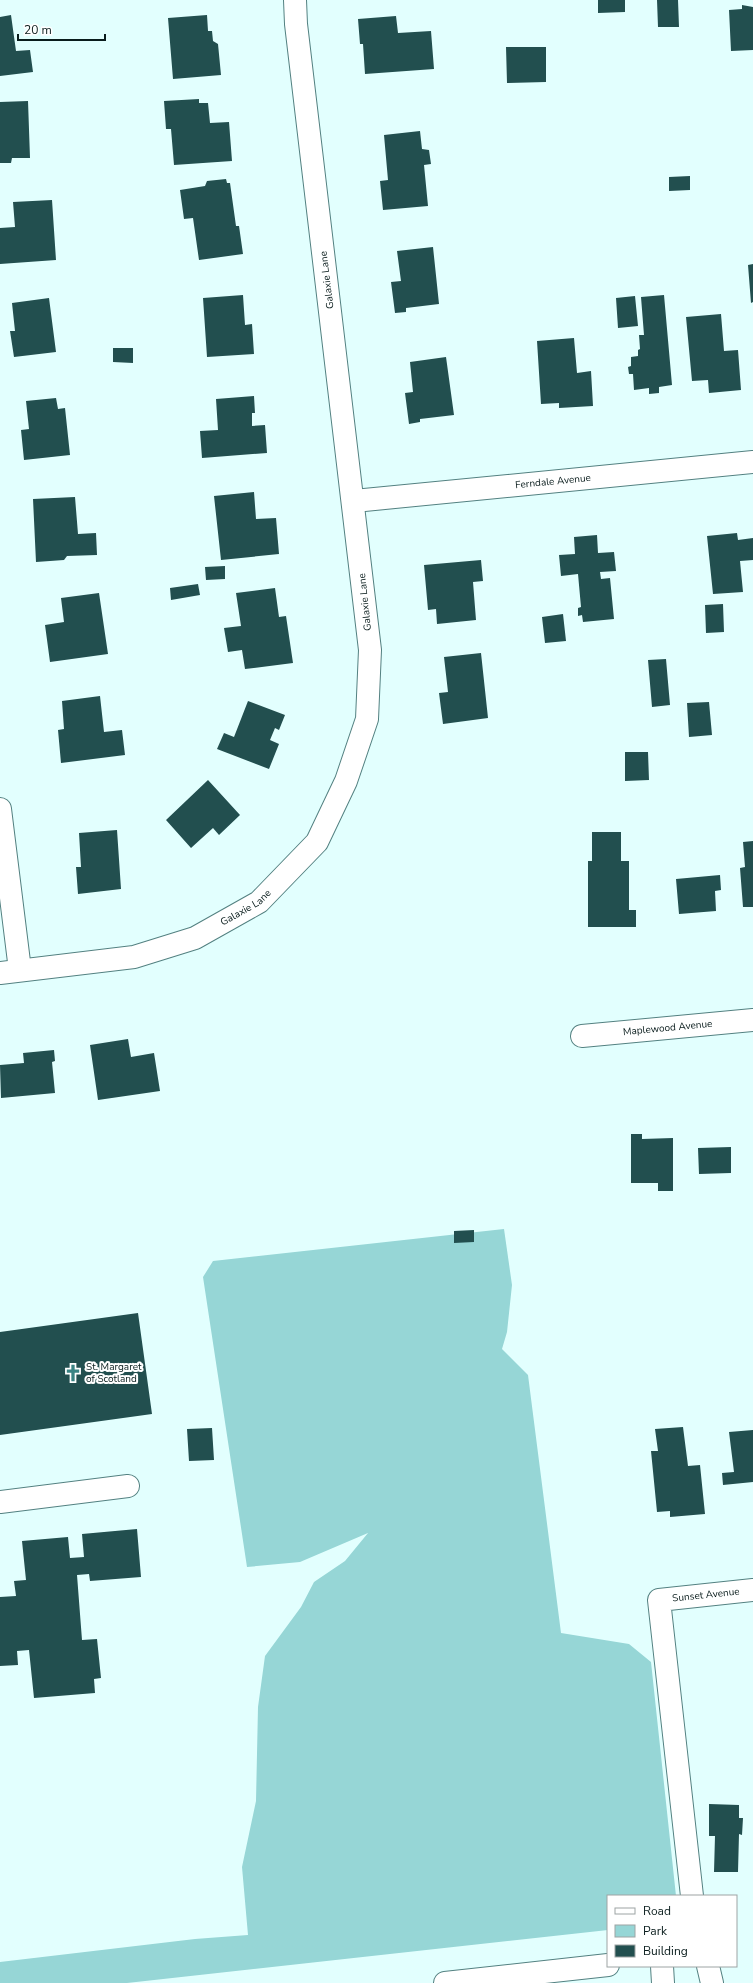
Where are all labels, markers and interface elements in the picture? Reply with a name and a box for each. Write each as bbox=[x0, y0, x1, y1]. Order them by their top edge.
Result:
scale bar bbox=[18, 16, 105, 42]
text: 20 m bbox=[24, 22, 52, 38]
street label: Galaxie Lane bbox=[317, 250, 337, 310]
street label: Ferndale Avenue bbox=[515, 471, 592, 492]
street label: Galaxie Lane bbox=[355, 572, 375, 632]
street label: Galaxie Lane bbox=[218, 887, 274, 929]
street label: Maplewood Avenue bbox=[622, 1017, 713, 1039]
place label: St. Margaret of Scotland bbox=[86, 1360, 142, 1386]
church icon: St. Margaret of Scotland bbox=[63, 1363, 83, 1383]
street label: Sunset Avenue bbox=[671, 1584, 740, 1606]
legend bbox=[607, 1895, 737, 1967]
text: Road bbox=[643, 1903, 671, 1919]
text: Park bbox=[643, 1923, 668, 1939]
text: Building bbox=[643, 1943, 688, 1959]

